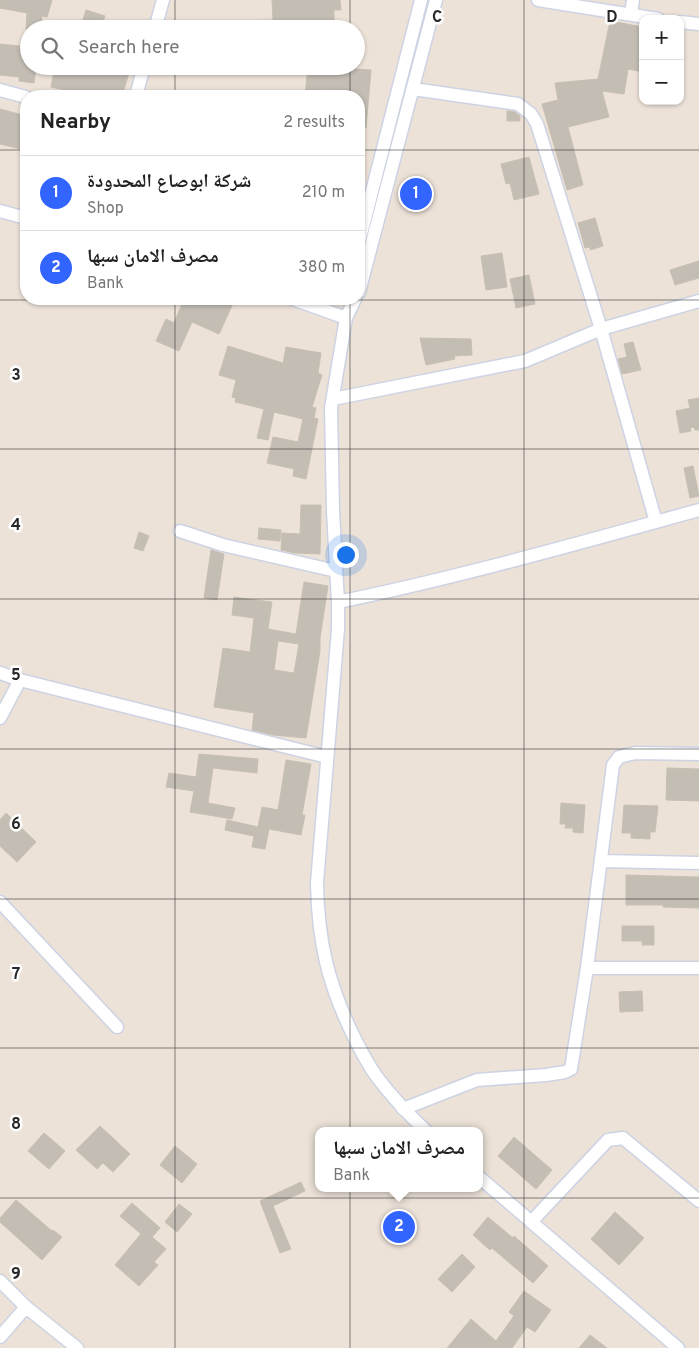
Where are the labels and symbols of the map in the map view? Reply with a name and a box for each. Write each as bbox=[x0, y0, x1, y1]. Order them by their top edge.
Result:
text: C bbox=[432, 8, 442, 28]
text: D bbox=[606, 8, 618, 28]
pin: 1 bbox=[400, 175, 432, 213]
text: 3 bbox=[11, 366, 21, 386]
text: 4 bbox=[11, 516, 21, 536]
your location bbox=[333, 542, 359, 568]
text: 5 bbox=[11, 666, 21, 686]
text: 6 bbox=[11, 815, 21, 835]
text: 7 bbox=[12, 965, 20, 985]
text: 8 bbox=[11, 1115, 21, 1135]
pin: 2 bbox=[383, 1208, 415, 1246]
text: 9 bbox=[11, 1265, 21, 1285]

